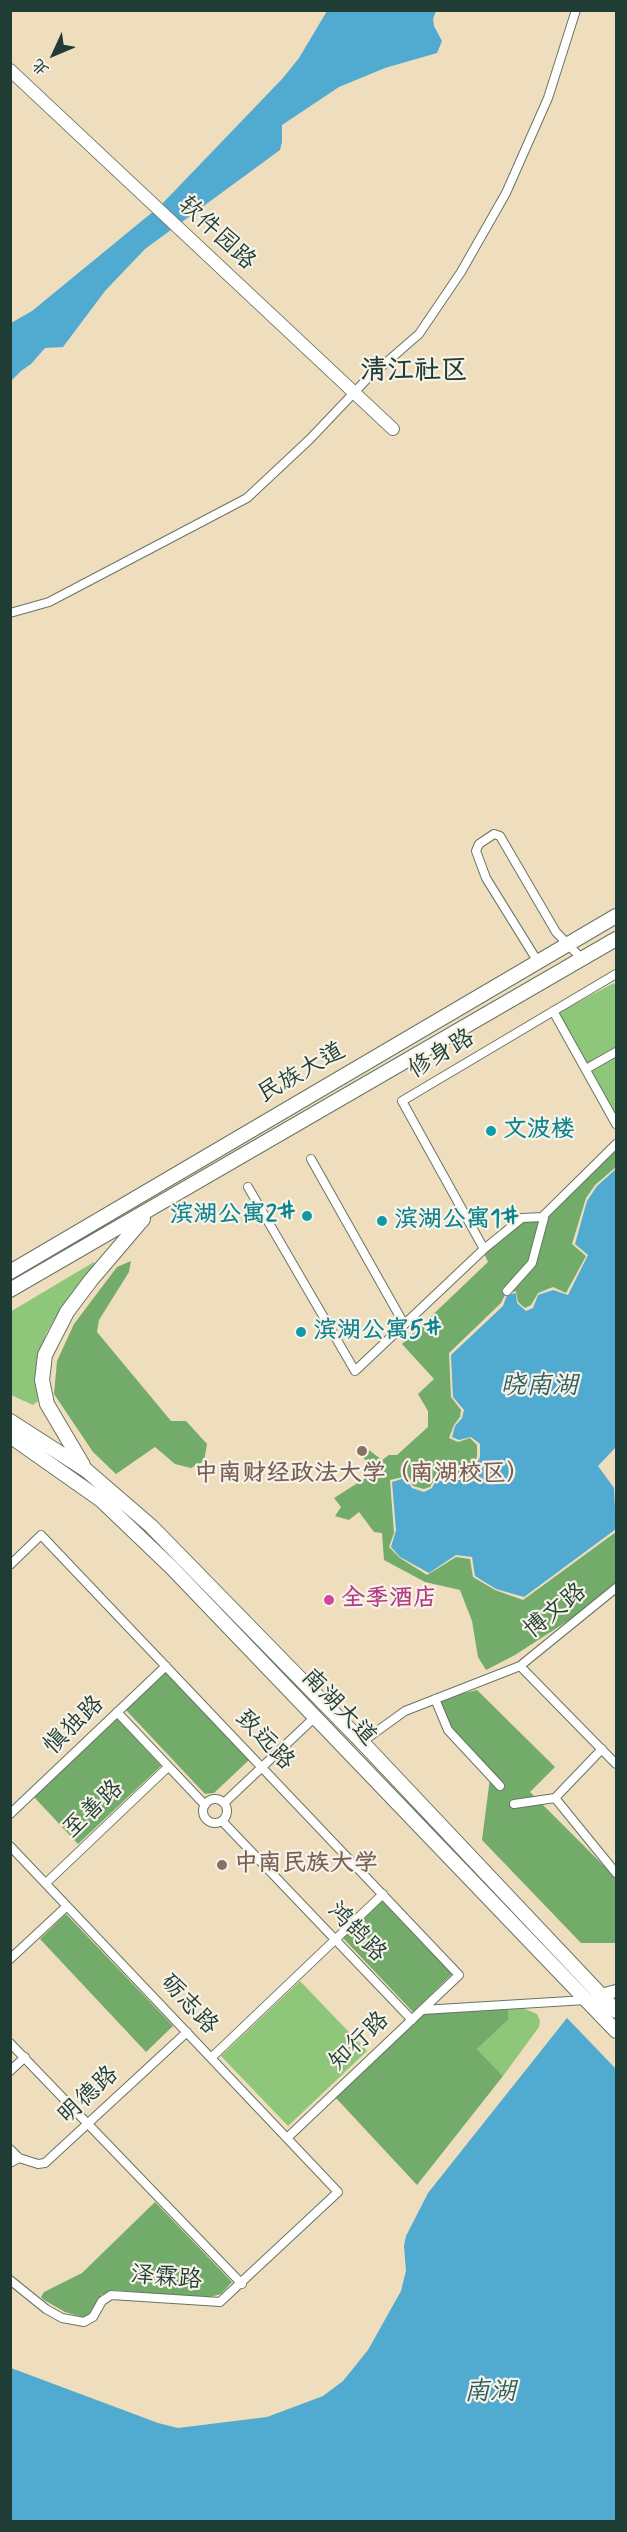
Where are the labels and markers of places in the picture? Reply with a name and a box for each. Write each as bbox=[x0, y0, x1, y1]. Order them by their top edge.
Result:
place label: 文波楼 bbox=[503, 1117, 575, 1145]
marker: 文波楼 bbox=[484, 1124, 498, 1138]
place label: 滨湖公寓2# bbox=[169, 1202, 295, 1230]
place label: 滨湖公寓1# bbox=[394, 1207, 518, 1235]
marker: 滨湖公寓2# bbox=[300, 1209, 314, 1223]
marker: 滨湖公寓1# bbox=[375, 1214, 389, 1228]
place label: 滨湖公寓5# bbox=[313, 1318, 441, 1346]
marker: 滨湖公寓5# bbox=[294, 1325, 308, 1339]
marker: 中南财经政法大学（南湖校区） bbox=[355, 1444, 369, 1458]
place label: 中南财经政法大学（南湖校区） bbox=[194, 1461, 530, 1489]
place label: 全季酒店 bbox=[341, 1586, 437, 1614]
marker: 全季酒店 bbox=[322, 1593, 336, 1607]
place label: 中南民族大学 bbox=[234, 1851, 378, 1879]
marker: 中南民族大学 bbox=[215, 1858, 229, 1872]

